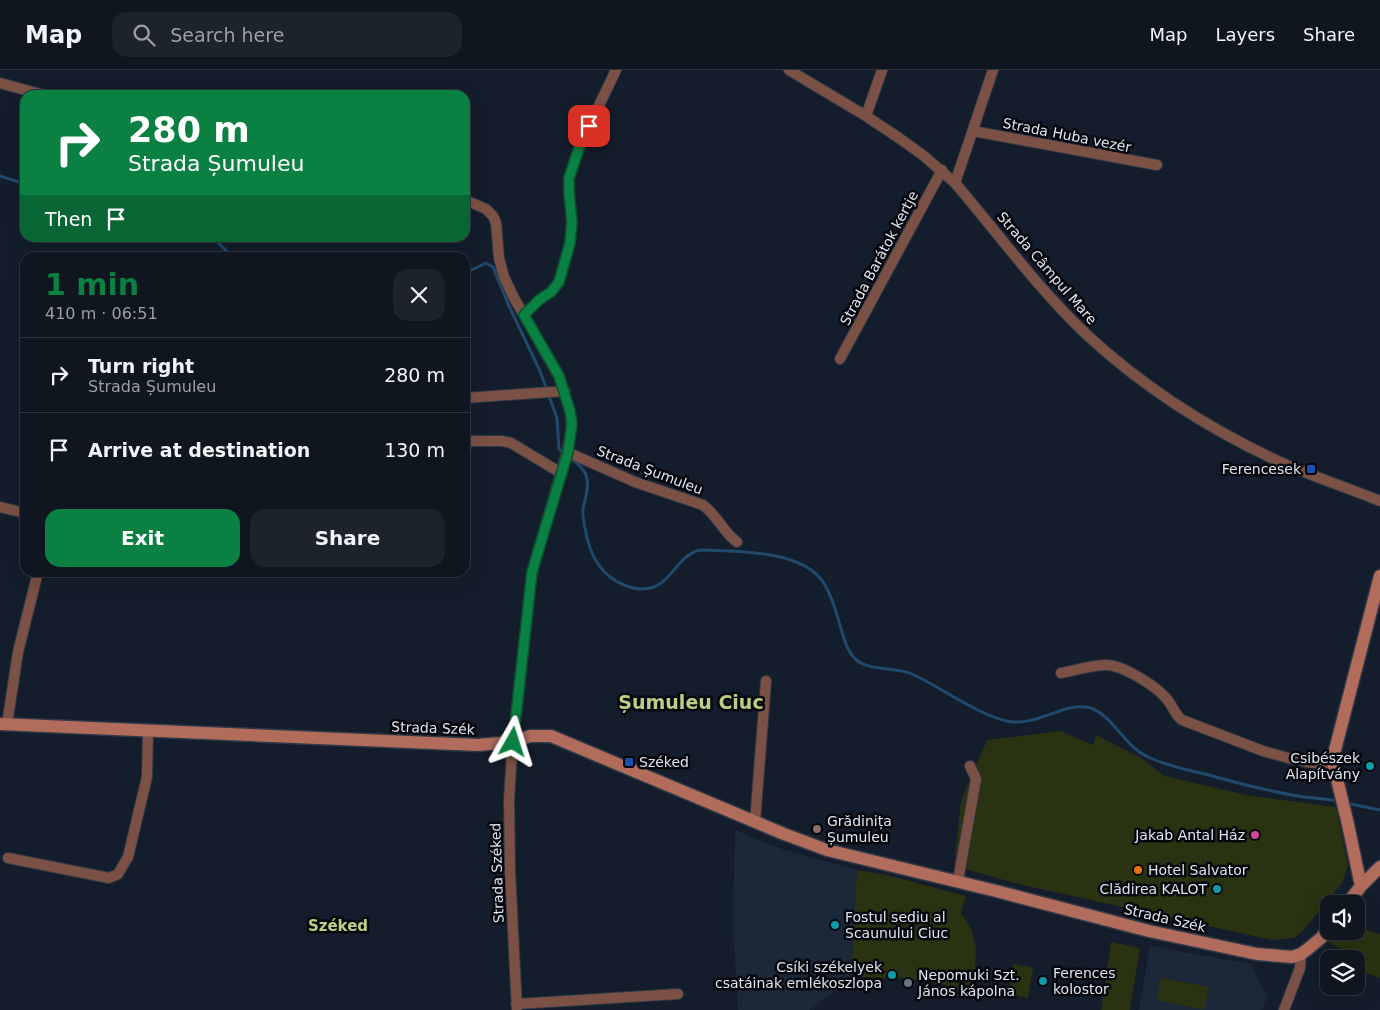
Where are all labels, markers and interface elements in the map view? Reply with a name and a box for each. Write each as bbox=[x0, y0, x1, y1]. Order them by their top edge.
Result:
search box bbox=[112, 12, 462, 57]
text: Map bbox=[25, 21, 82, 49]
icon: search bbox=[130, 21, 158, 49]
text: Search here bbox=[170, 24, 284, 46]
text: Map bbox=[1149, 24, 1187, 45]
text: Layers bbox=[1215, 24, 1275, 45]
text: Share bbox=[1303, 24, 1355, 45]
pin bbox=[568, 105, 610, 147]
icon: right bbox=[45, 110, 110, 175]
text: 280 m bbox=[128, 110, 250, 150]
icon: arrive bbox=[575, 112, 603, 140]
street label: Strada Huba vezér bbox=[1001, 115, 1133, 155]
text: Strada Șumuleu bbox=[128, 151, 304, 176]
street label: Strada Barátok kertje bbox=[837, 188, 921, 328]
icon: arrive bbox=[102, 205, 130, 233]
text: Then bbox=[45, 208, 92, 230]
street label: Strada Câmpul Mare bbox=[994, 209, 1100, 327]
text: 1 min bbox=[45, 267, 139, 302]
button: close bbox=[393, 269, 445, 321]
text: 410 m · 06:51 bbox=[45, 304, 158, 323]
text: Turn right bbox=[88, 355, 194, 377]
icon: right bbox=[45, 361, 73, 389]
text: 280 m bbox=[384, 364, 445, 386]
text: Strada Șumuleu bbox=[88, 377, 216, 396]
icon: arrive bbox=[45, 436, 73, 464]
text: Arrive at destination bbox=[88, 439, 310, 461]
text: 130 m bbox=[384, 439, 445, 461]
street label: Strada Șumuleu bbox=[594, 442, 705, 499]
place label: Ferencesek bbox=[1222, 461, 1302, 477]
marker: Ferencesek bbox=[1305, 463, 1317, 475]
button: Exit bbox=[45, 509, 240, 567]
button: Share bbox=[250, 509, 445, 567]
district label: Șumuleu Ciuc bbox=[618, 691, 764, 713]
position arrow bbox=[486, 715, 538, 767]
street label: Strada Szék bbox=[391, 719, 476, 737]
place label: Csibészek Alapítvány bbox=[1286, 750, 1361, 782]
place label: Széked bbox=[639, 754, 689, 770]
marker: Széked bbox=[623, 756, 635, 768]
marker: Csibészek Alapítvány bbox=[1364, 760, 1376, 772]
place label: Grădinița Șumuleu bbox=[827, 813, 892, 846]
street label: Strada Széked bbox=[487, 822, 507, 924]
marker: Grădinița Șumuleu bbox=[811, 823, 823, 835]
place label: Jakab Antal Ház bbox=[1134, 827, 1245, 843]
marker: Jakab Antal Ház bbox=[1249, 829, 1261, 841]
place label: Hotel Salvator bbox=[1148, 862, 1248, 878]
marker: Hotel Salvator bbox=[1132, 864, 1144, 876]
place label: Clădirea KALOT bbox=[1100, 881, 1207, 897]
marker: Clădirea KALOT bbox=[1211, 883, 1223, 895]
map controls bbox=[1320, 895, 1365, 995]
button: sound bbox=[1320, 895, 1365, 940]
street label: Strada Szék bbox=[1122, 901, 1208, 935]
place label: Fostul sediu al Scaunului Ciuc bbox=[845, 909, 948, 941]
district label: Széked bbox=[308, 917, 368, 935]
marker: Fostul sediu al Scaunului Ciuc bbox=[829, 919, 841, 931]
button: layers bbox=[1320, 950, 1365, 995]
place label: Csíki székelyek csatáinak emlékoszlopa bbox=[715, 959, 883, 991]
place label: Ferences kolostor bbox=[1053, 965, 1115, 997]
place label: Nepomuki Szt. János kápolna bbox=[917, 967, 1020, 999]
marker: Csíki székelyek csatáinak emlékoszlopa bbox=[886, 969, 898, 981]
marker: Ferences kolostor bbox=[1037, 975, 1049, 987]
marker: Nepomuki Szt. János kápolna bbox=[902, 977, 914, 989]

